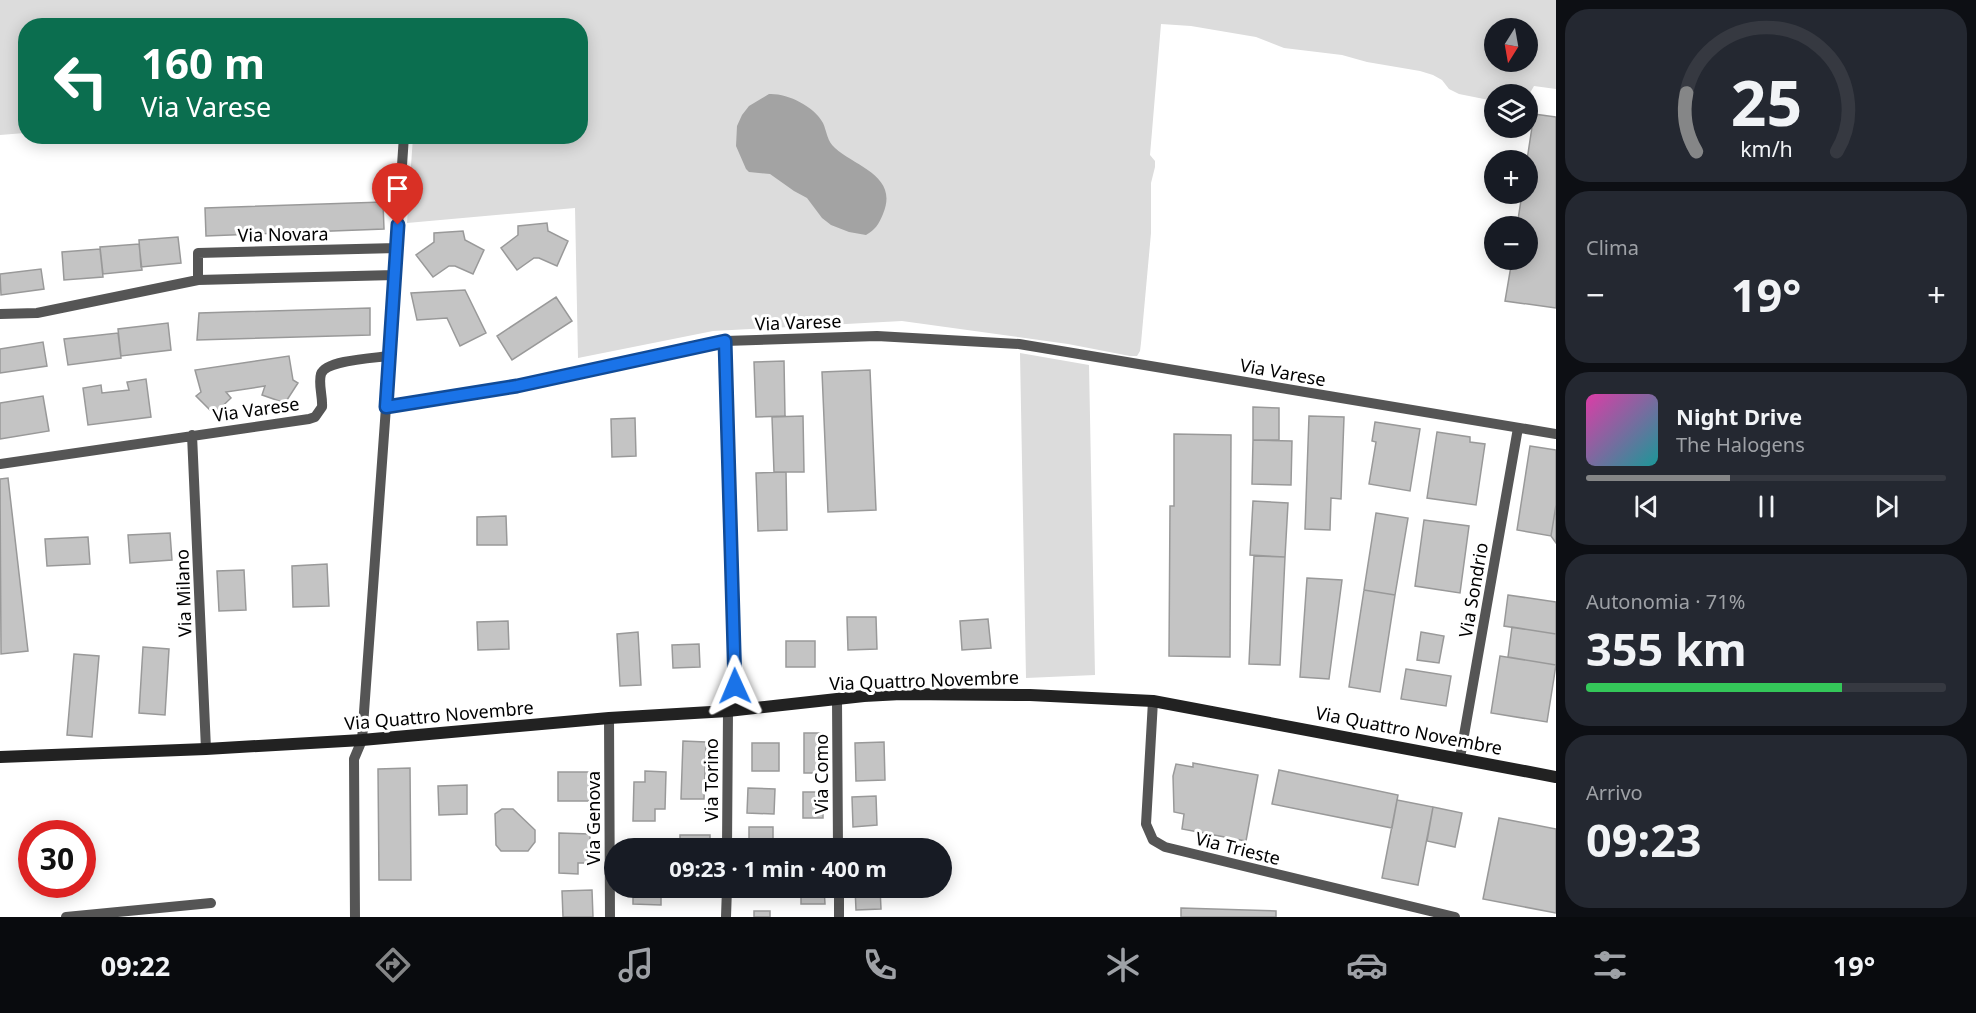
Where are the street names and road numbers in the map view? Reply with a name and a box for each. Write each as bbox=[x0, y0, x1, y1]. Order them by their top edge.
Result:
street label: Via Novara bbox=[237, 221, 329, 247]
street label: Via Varese bbox=[754, 308, 842, 336]
street label: Via Varese bbox=[1238, 353, 1328, 391]
street label: Via Varese bbox=[211, 391, 301, 427]
street label: Via Sondrio bbox=[1453, 541, 1493, 639]
street label: Via Milano bbox=[169, 549, 197, 637]
street label: Via Quattro Novembre bbox=[829, 665, 1019, 695]
street label: Via Quattro Novembre bbox=[343, 695, 535, 735]
street label: Via Quattro Novembre bbox=[1314, 700, 1504, 760]
street label: Via Como bbox=[809, 734, 833, 814]
street label: Via Torino bbox=[699, 738, 723, 822]
street label: Via Genova bbox=[581, 771, 605, 865]
street label: Via Trieste bbox=[1193, 826, 1283, 870]

